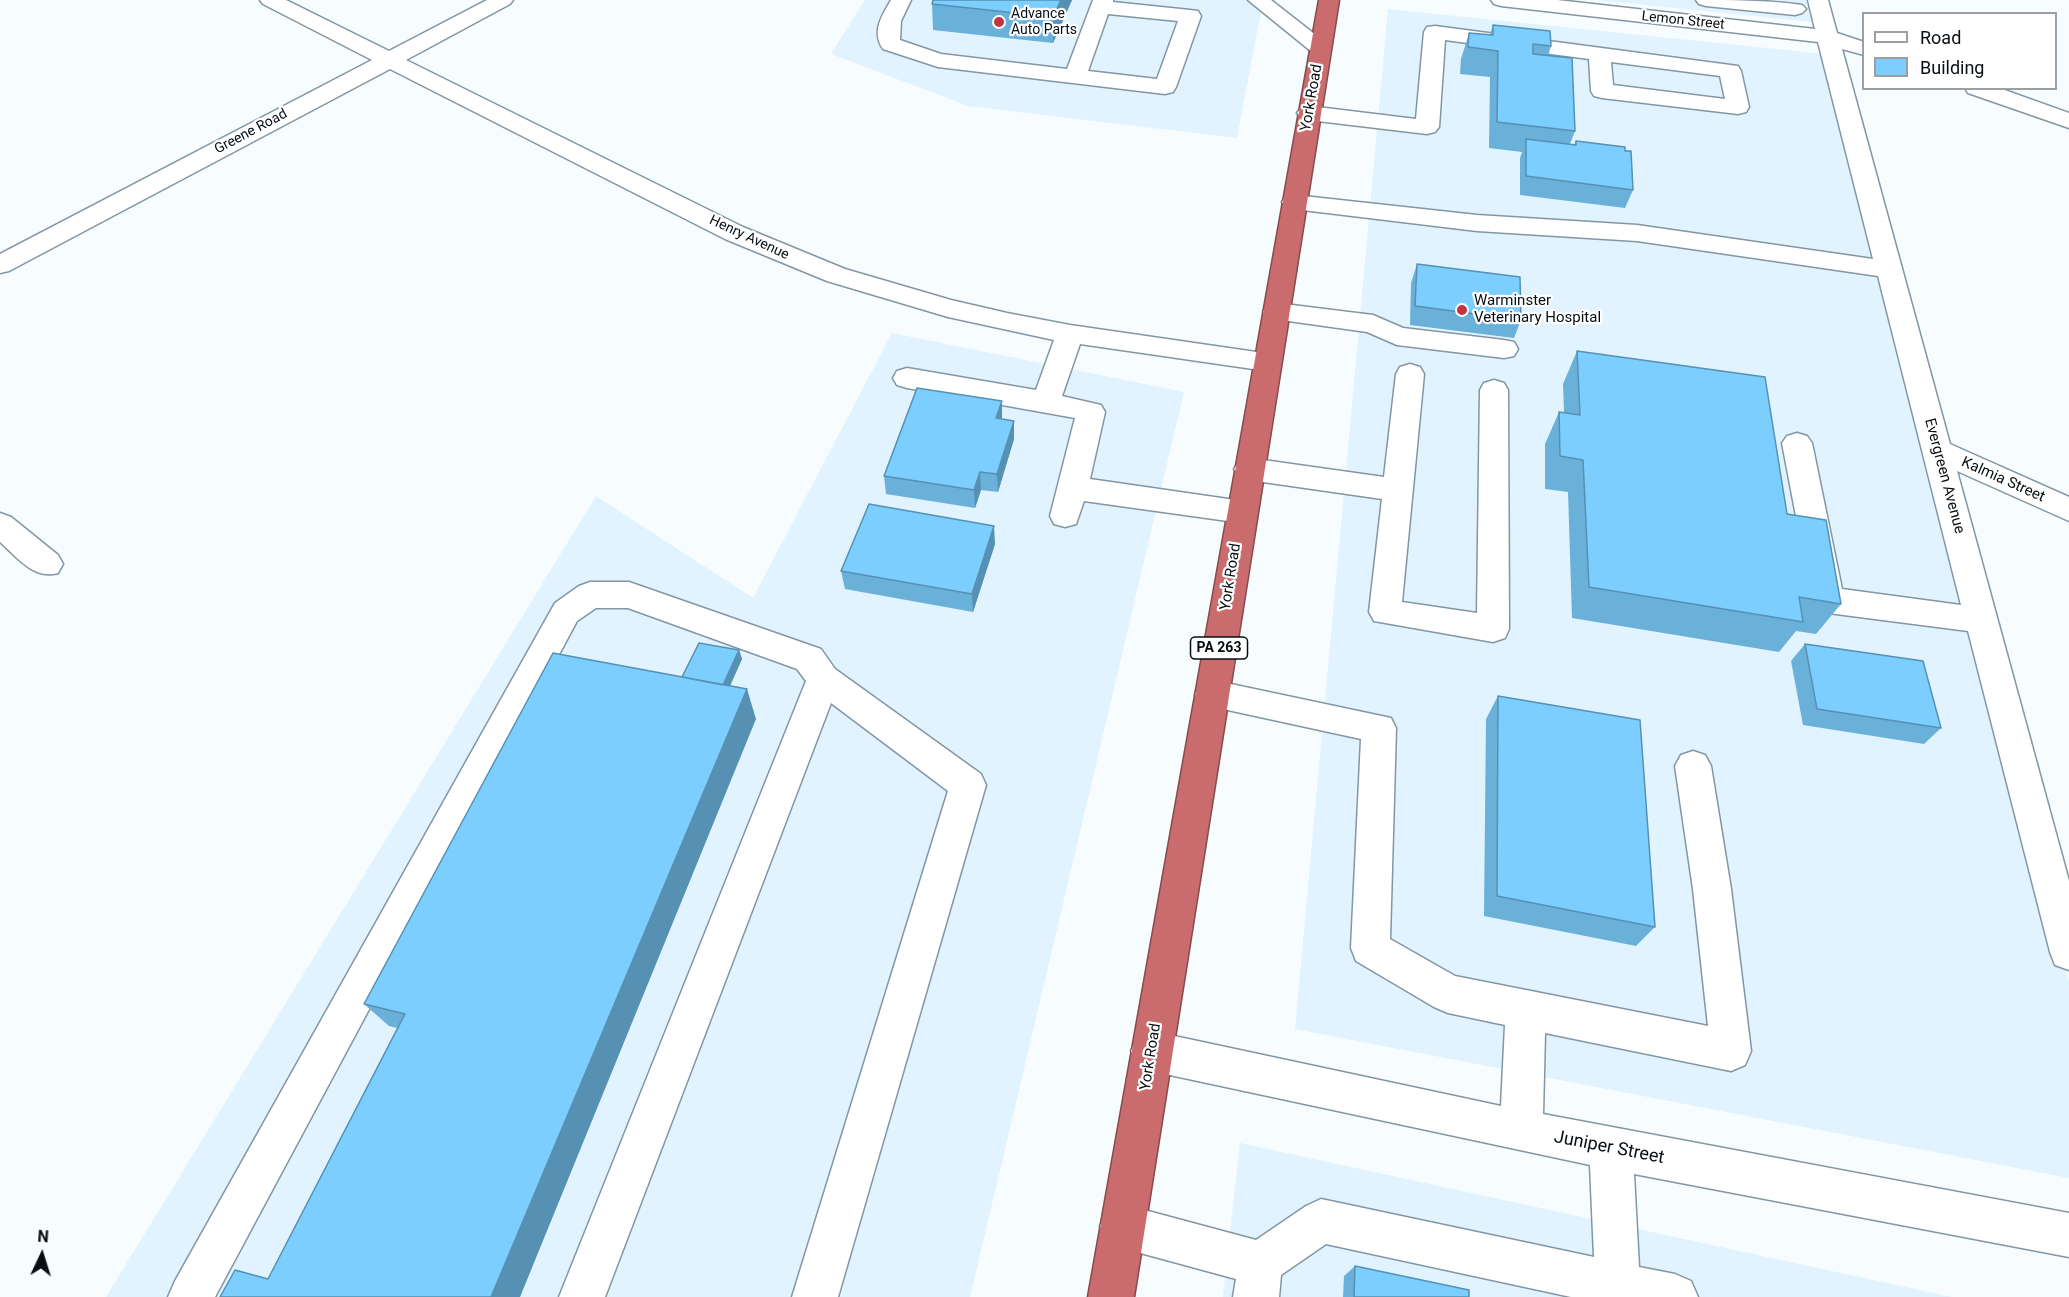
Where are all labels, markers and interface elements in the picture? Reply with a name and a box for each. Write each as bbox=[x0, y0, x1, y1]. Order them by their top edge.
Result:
place label: Advance Auto Parts bbox=[1011, 6, 1077, 38]
street label: Lemon Street bbox=[1641, 8, 1725, 34]
legend bbox=[1862, 12, 2057, 90]
marker: Advance Auto Parts bbox=[992, 15, 1006, 29]
text: Road bbox=[1920, 27, 1961, 48]
text: Building bbox=[1920, 57, 1984, 78]
street label: York Road bbox=[1297, 63, 1327, 133]
street label: Greene Road bbox=[212, 106, 290, 158]
street label: Henry Avenue bbox=[707, 212, 791, 264]
place label: Warminster Veterinary Hospital bbox=[1474, 292, 1601, 327]
marker: Warminster Veterinary Hospital bbox=[1455, 303, 1469, 317]
street label: Evergreen Avenue bbox=[1920, 416, 1968, 536]
street label: Kalmia Street bbox=[1958, 454, 2048, 506]
street label: York Road bbox=[1217, 542, 1245, 612]
road number: PA 263 bbox=[1190, 637, 1248, 659]
street label: York Road bbox=[1137, 1022, 1165, 1092]
street label: Juniper Street bbox=[1552, 1127, 1666, 1169]
north arrow bbox=[12, 1225, 72, 1285]
text: N bbox=[37, 1227, 50, 1246]

